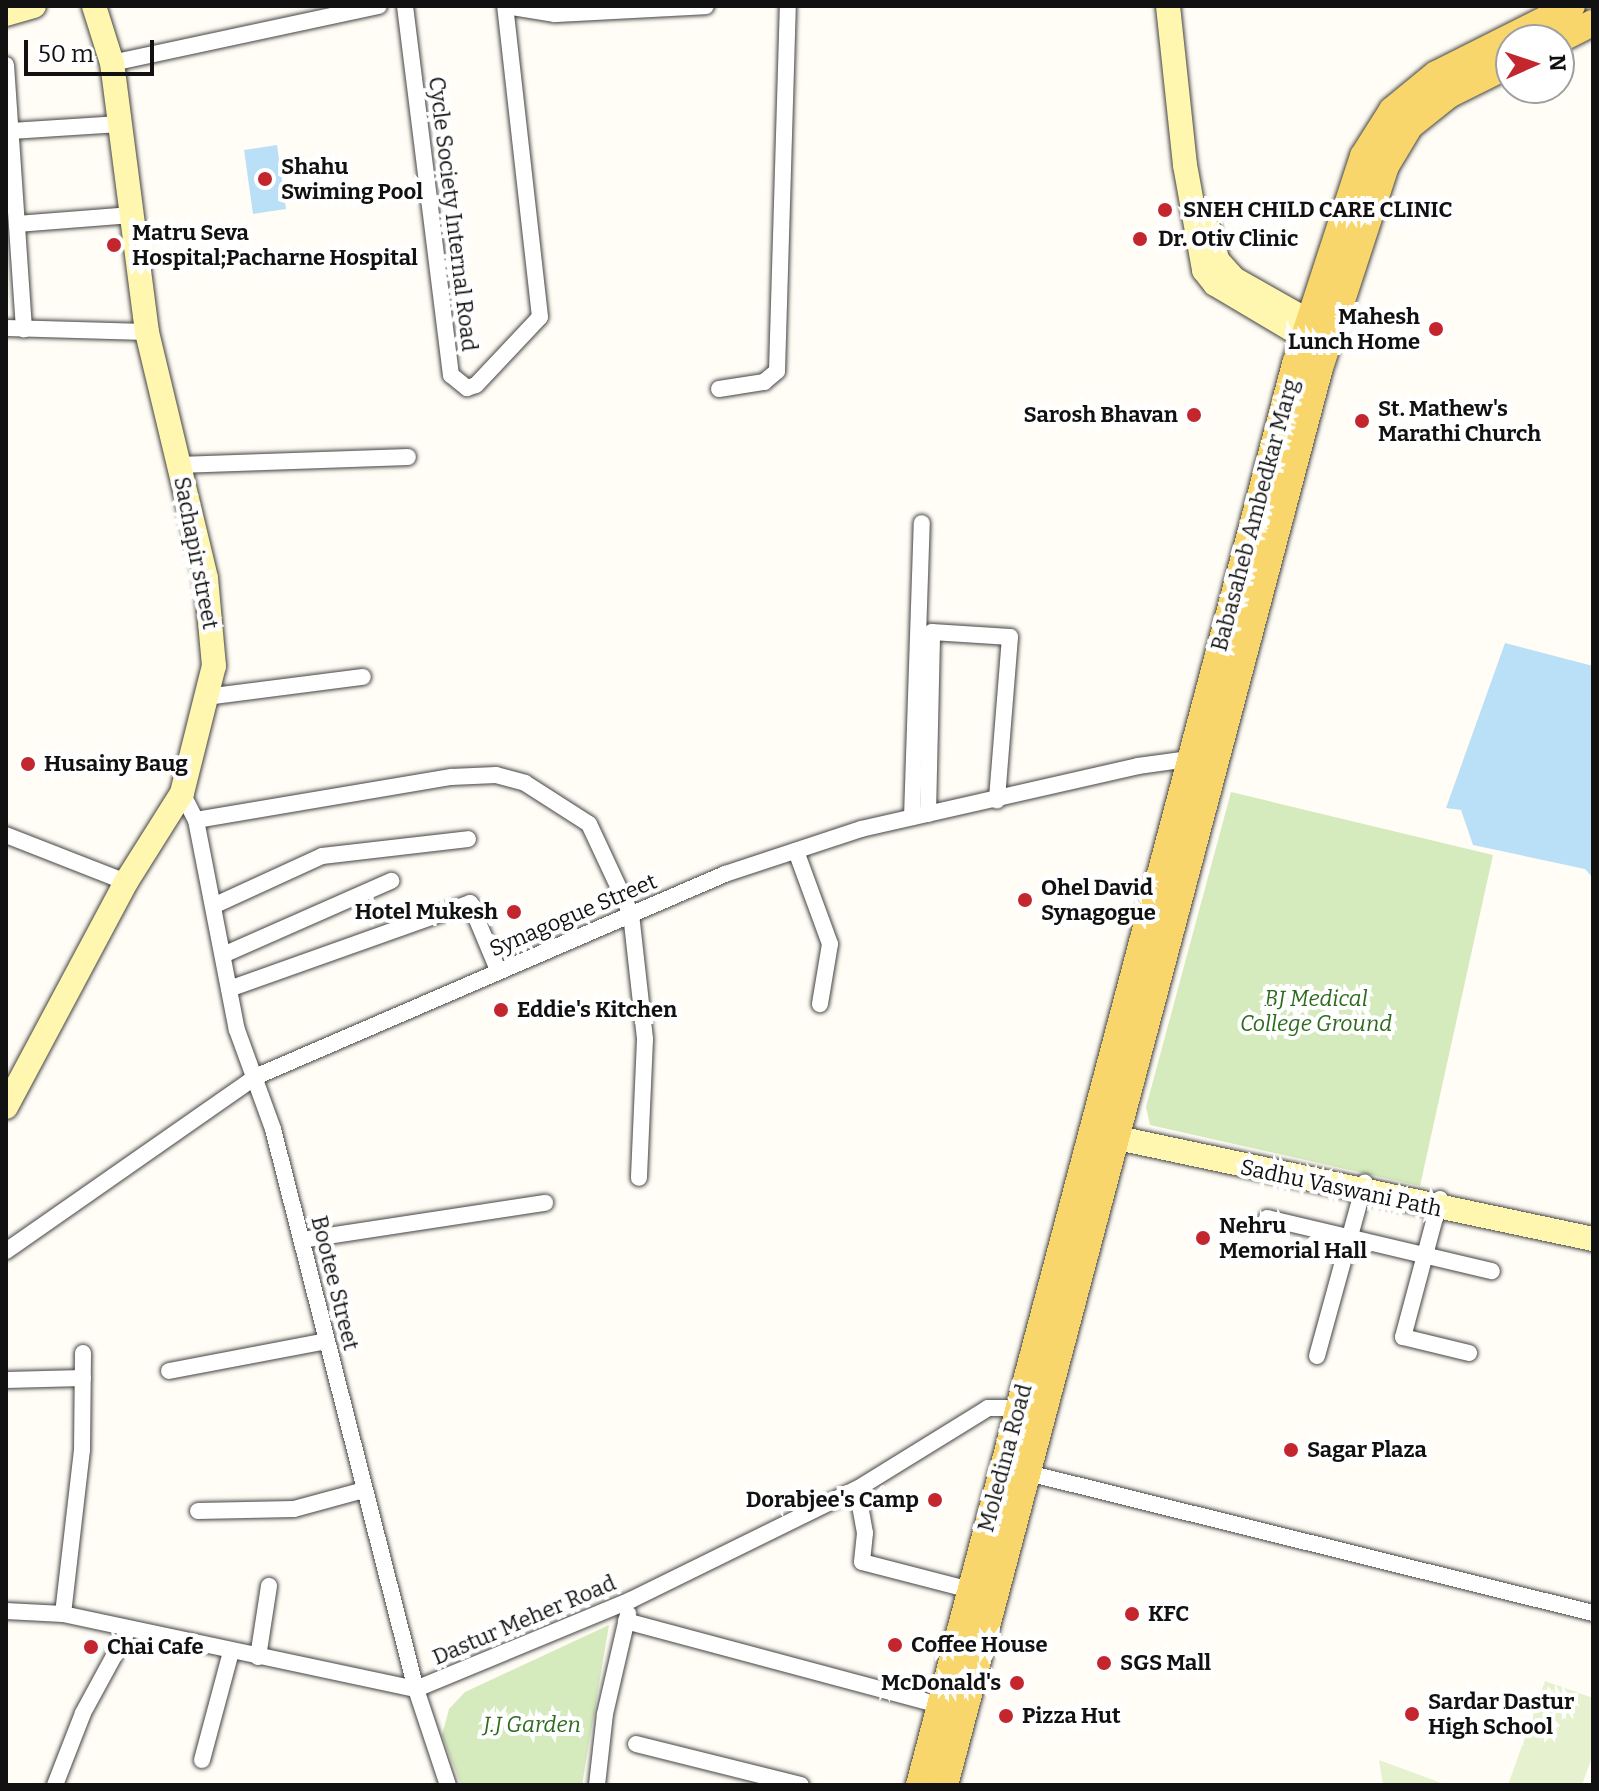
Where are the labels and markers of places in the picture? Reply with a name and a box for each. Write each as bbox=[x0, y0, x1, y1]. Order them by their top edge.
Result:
place label: Shahu Swiming Pool bbox=[281, 153, 423, 204]
marker: Shahu Swiming Pool bbox=[256, 170, 274, 188]
place label: SNEH CHILD CARE CLINIC bbox=[1183, 197, 1452, 223]
marker: SNEH CHILD CARE CLINIC bbox=[1154, 199, 1176, 221]
place label: Matru Seva Hospital;Pacharne Hospital bbox=[132, 219, 418, 270]
place label: Dr. Otiv Clinic bbox=[1158, 226, 1298, 252]
marker: Dr. Otiv Clinic bbox=[1129, 228, 1151, 250]
marker: Matru Seva Hospital;Pacharne Hospital bbox=[103, 234, 125, 256]
place label: Mahesh Lunch Home bbox=[1288, 303, 1420, 354]
marker: Mahesh Lunch Home bbox=[1427, 320, 1445, 338]
place label: St. Mathew's Marathi Church bbox=[1378, 395, 1541, 446]
place label: Sarosh Bhavan bbox=[1024, 402, 1178, 428]
marker: Sarosh Bhavan bbox=[1185, 406, 1203, 424]
marker: St. Mathew's Marathi Church bbox=[1353, 412, 1371, 430]
place label: Husainy Baug bbox=[44, 751, 188, 777]
marker: Husainy Baug bbox=[19, 755, 37, 773]
place label: Ohel David Synagogue bbox=[1041, 874, 1156, 926]
marker: Ohel David Synagogue bbox=[1016, 891, 1034, 909]
place label: Hotel Mukesh bbox=[355, 899, 498, 925]
marker: Hotel Mukesh bbox=[505, 903, 523, 921]
place label: Eddie's Kitchen bbox=[517, 997, 677, 1023]
marker: Eddie's Kitchen bbox=[492, 1001, 510, 1019]
place label: Nehru Memorial Hall bbox=[1219, 1212, 1367, 1264]
marker: Nehru Memorial Hall bbox=[1194, 1229, 1212, 1247]
place label: Sagar Plaza bbox=[1307, 1437, 1427, 1463]
marker: Sagar Plaza bbox=[1282, 1441, 1300, 1459]
place label: Dorabjee's Camp bbox=[746, 1487, 919, 1513]
marker: Dorabjee's Camp bbox=[926, 1491, 944, 1509]
place label: KFC bbox=[1148, 1601, 1189, 1627]
marker: KFC bbox=[1123, 1605, 1141, 1623]
place label: Coffee House bbox=[911, 1632, 1047, 1658]
place label: Chai Cafe bbox=[107, 1634, 204, 1660]
marker: Coffee House bbox=[886, 1636, 904, 1654]
marker: Chai Cafe bbox=[82, 1638, 100, 1656]
place label: SGS Mall bbox=[1120, 1650, 1211, 1676]
marker: SGS Mall bbox=[1095, 1654, 1113, 1672]
place label: McDonald's bbox=[881, 1670, 1001, 1696]
marker: McDonald's bbox=[1008, 1674, 1026, 1692]
place label: Sardar Dastur High School bbox=[1428, 1688, 1574, 1740]
place label: Pizza Hut bbox=[1022, 1703, 1121, 1729]
marker: Sardar Dastur High School bbox=[1403, 1705, 1421, 1723]
marker: Pizza Hut bbox=[997, 1707, 1015, 1725]

